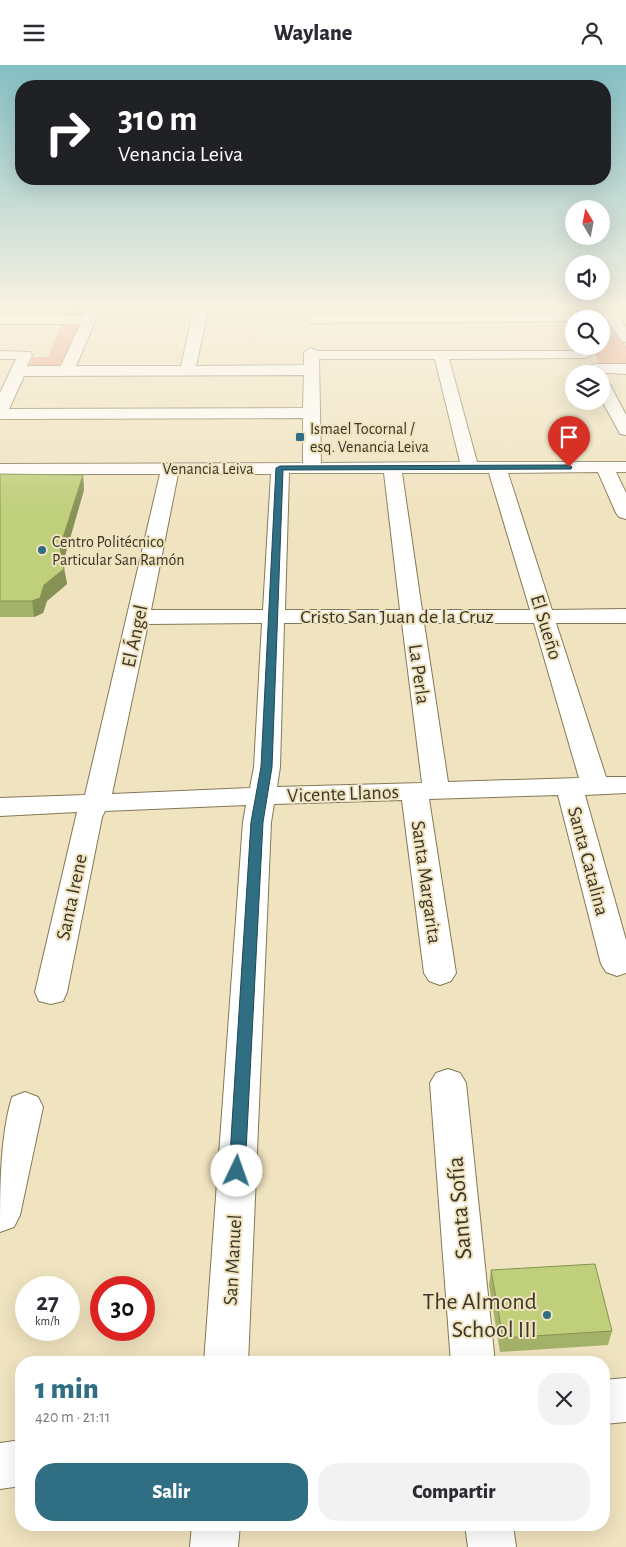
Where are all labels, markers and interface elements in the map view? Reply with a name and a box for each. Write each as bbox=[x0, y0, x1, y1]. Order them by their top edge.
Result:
icon: menu bbox=[20, 19, 48, 47]
icon: person bbox=[578, 19, 606, 47]
text: Waylane bbox=[274, 22, 352, 44]
icon: right bbox=[35, 100, 100, 165]
text: 310 m bbox=[118, 102, 197, 137]
text: Venancia Leiva bbox=[118, 143, 243, 165]
north arrow bbox=[565, 200, 610, 245]
map controls bbox=[565, 200, 610, 410]
button: sound bbox=[565, 255, 610, 300]
button: search bbox=[565, 310, 610, 355]
button: layers bbox=[565, 365, 610, 410]
pin bbox=[548, 416, 590, 467]
place label: Ismael Tocornal / esq. Venancia Leiva bbox=[310, 421, 429, 455]
icon: arrive bbox=[555, 423, 583, 451]
marker: Ismael Tocornal / esq. Venancia Leiva bbox=[294, 431, 306, 443]
street label: Venancia Leiva bbox=[162, 461, 254, 477]
place label: Centro Politécnico Particular San Ramón bbox=[52, 534, 185, 568]
marker: Centro Politécnico Particular San Ramón bbox=[36, 544, 48, 556]
street label: El Sueño bbox=[527, 592, 565, 662]
street label: El Ángel bbox=[118, 603, 151, 669]
street label: Cristo San Juan de la Cruz bbox=[300, 607, 494, 627]
street label: La Perla bbox=[405, 643, 433, 705]
street label: Vicente Llanos bbox=[287, 782, 399, 806]
street label: Santa Catalina bbox=[564, 805, 612, 918]
street label: Santa Margarita bbox=[407, 819, 445, 945]
street label: Santa Irene bbox=[53, 852, 91, 942]
position arrow bbox=[210, 1144, 262, 1196]
street label: Santa Sofía bbox=[444, 1156, 476, 1260]
street label: San Manuel bbox=[221, 1214, 245, 1306]
speed limit sign: 30 bbox=[90, 1276, 155, 1341]
text: 27 bbox=[36, 1290, 59, 1315]
place label: The Almond School III bbox=[423, 1290, 537, 1342]
marker: The Almond School III bbox=[541, 1309, 553, 1321]
text: km/h bbox=[35, 1315, 60, 1327]
button: close bbox=[538, 1373, 590, 1425]
text: 1 min bbox=[35, 1374, 99, 1404]
text: 420 m · 21:11 bbox=[35, 1409, 110, 1425]
button: Salir bbox=[35, 1463, 308, 1521]
button: Compartir bbox=[318, 1463, 590, 1521]

